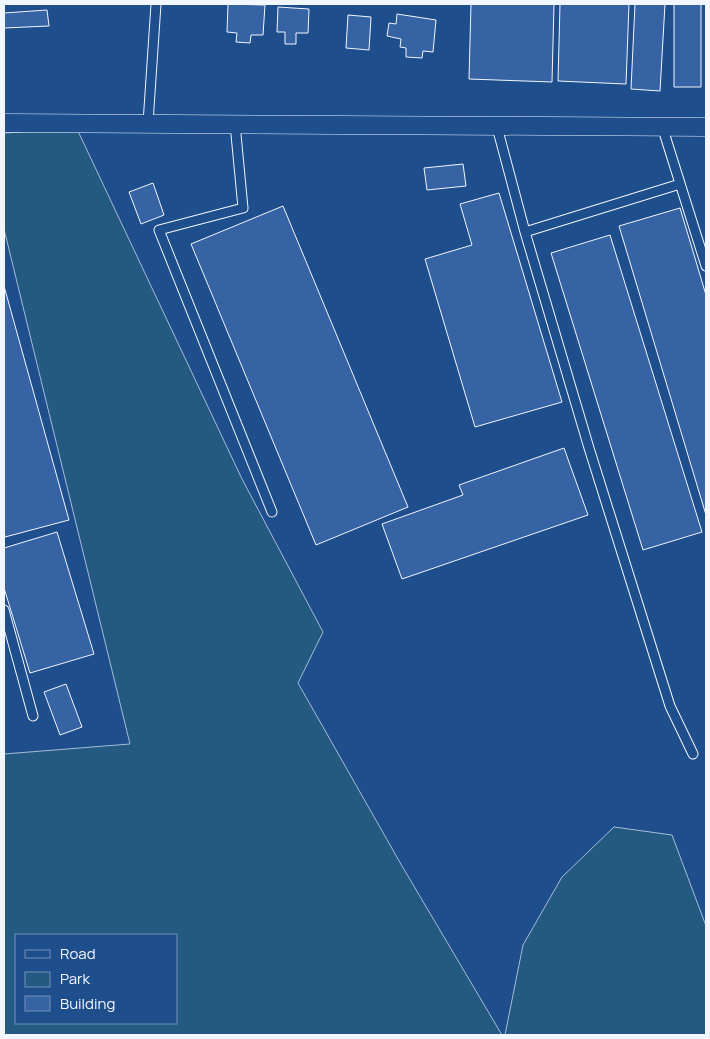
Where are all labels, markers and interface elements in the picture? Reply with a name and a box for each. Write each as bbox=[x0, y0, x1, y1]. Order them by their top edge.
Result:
legend bbox=[15, 934, 178, 1024]
text: Road bbox=[60, 943, 96, 964]
text: Park bbox=[60, 968, 90, 989]
text: Building bbox=[60, 993, 115, 1014]

